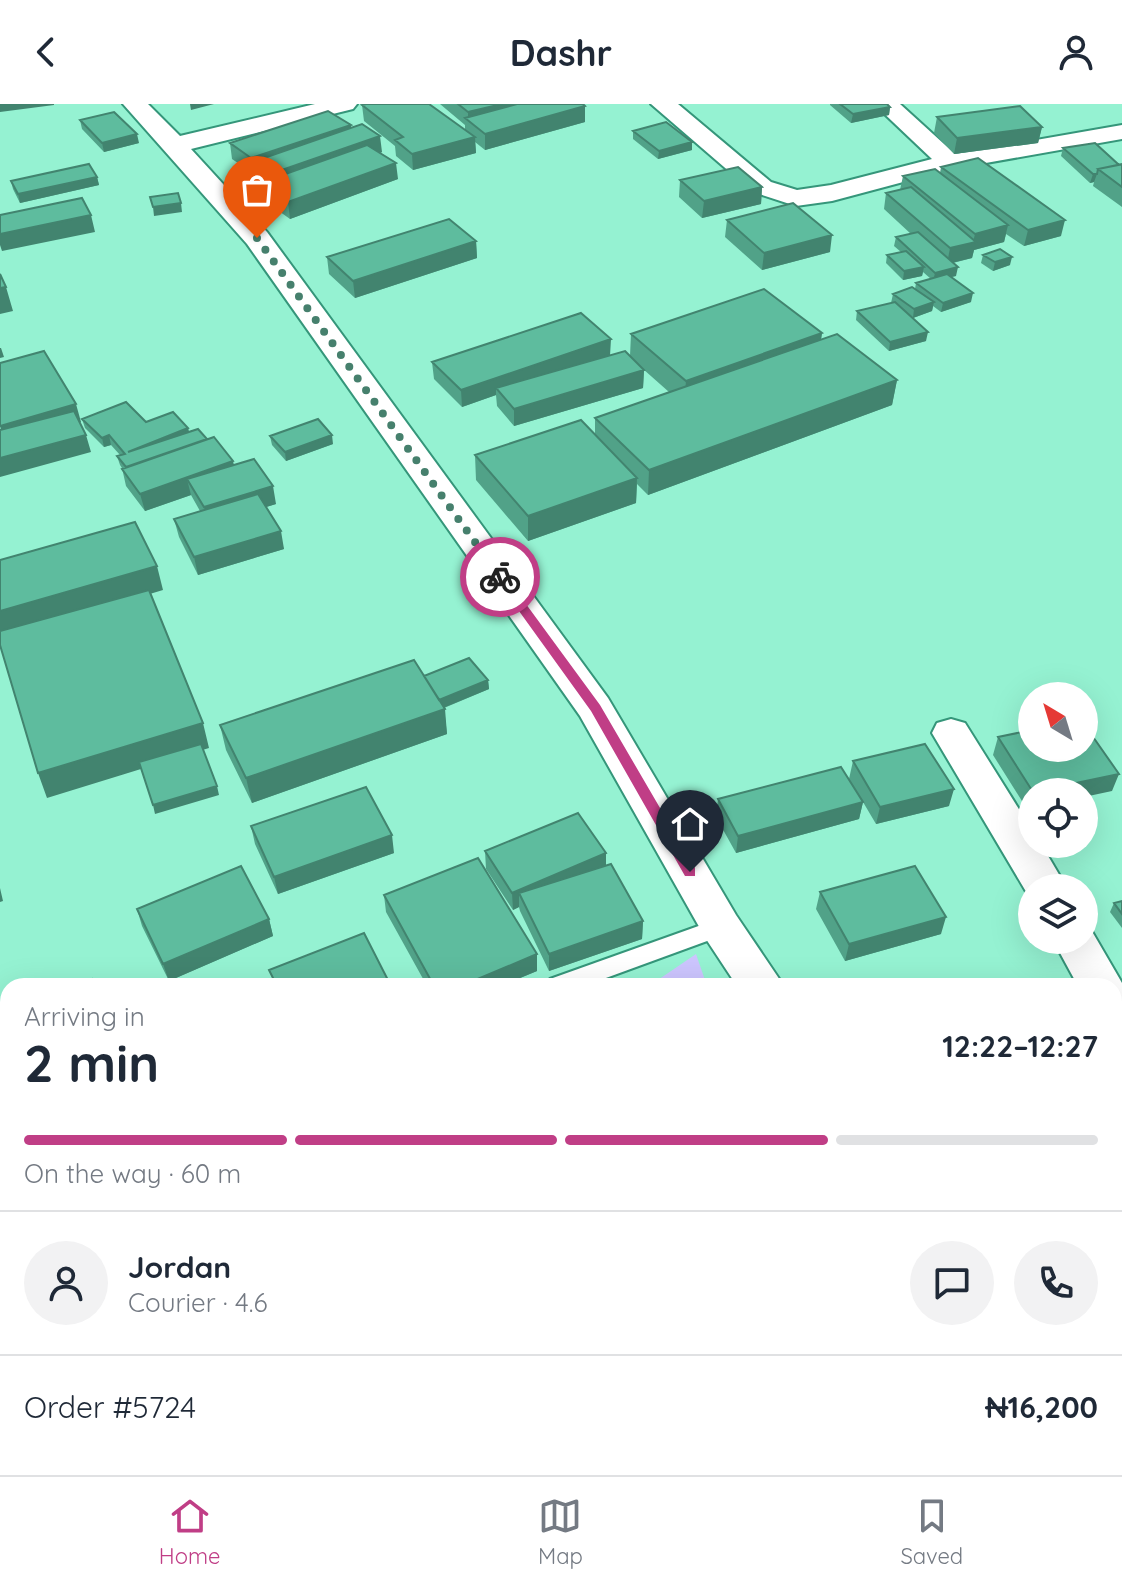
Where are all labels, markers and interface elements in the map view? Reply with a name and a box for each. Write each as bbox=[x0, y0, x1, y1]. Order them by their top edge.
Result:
icon: back bbox=[24, 30, 68, 74]
text: Dashr bbox=[510, 30, 612, 75]
icon: person bbox=[1054, 30, 1098, 74]
pin bbox=[223, 156, 291, 238]
icon: bag bbox=[235, 168, 279, 212]
courier bbox=[460, 537, 540, 617]
icon: bike bbox=[478, 555, 522, 599]
north arrow bbox=[1018, 682, 1098, 762]
map controls bbox=[1018, 682, 1098, 954]
button: locate bbox=[1018, 778, 1098, 858]
pin bbox=[656, 790, 724, 872]
icon: home bbox=[668, 802, 712, 846]
button: layers bbox=[1018, 874, 1098, 954]
text: Arriving in bbox=[24, 1000, 145, 1033]
text: 12:22–12:27 bbox=[942, 1027, 1098, 1065]
text: 2 min bbox=[24, 1030, 159, 1095]
text: On the way · 60 m bbox=[24, 1157, 241, 1190]
button: person bbox=[24, 1241, 108, 1325]
button: chat bbox=[910, 1241, 994, 1325]
button: phone bbox=[1014, 1241, 1098, 1325]
text: Jordan bbox=[128, 1248, 231, 1286]
text: Courier · 4.6 bbox=[128, 1286, 267, 1319]
text: Order #5724 bbox=[24, 1388, 196, 1426]
text: ₦16,200 bbox=[986, 1388, 1098, 1426]
tab: Home bbox=[159, 1494, 220, 1570]
tab: Map bbox=[538, 1494, 583, 1570]
tab: Saved bbox=[900, 1494, 963, 1570]

